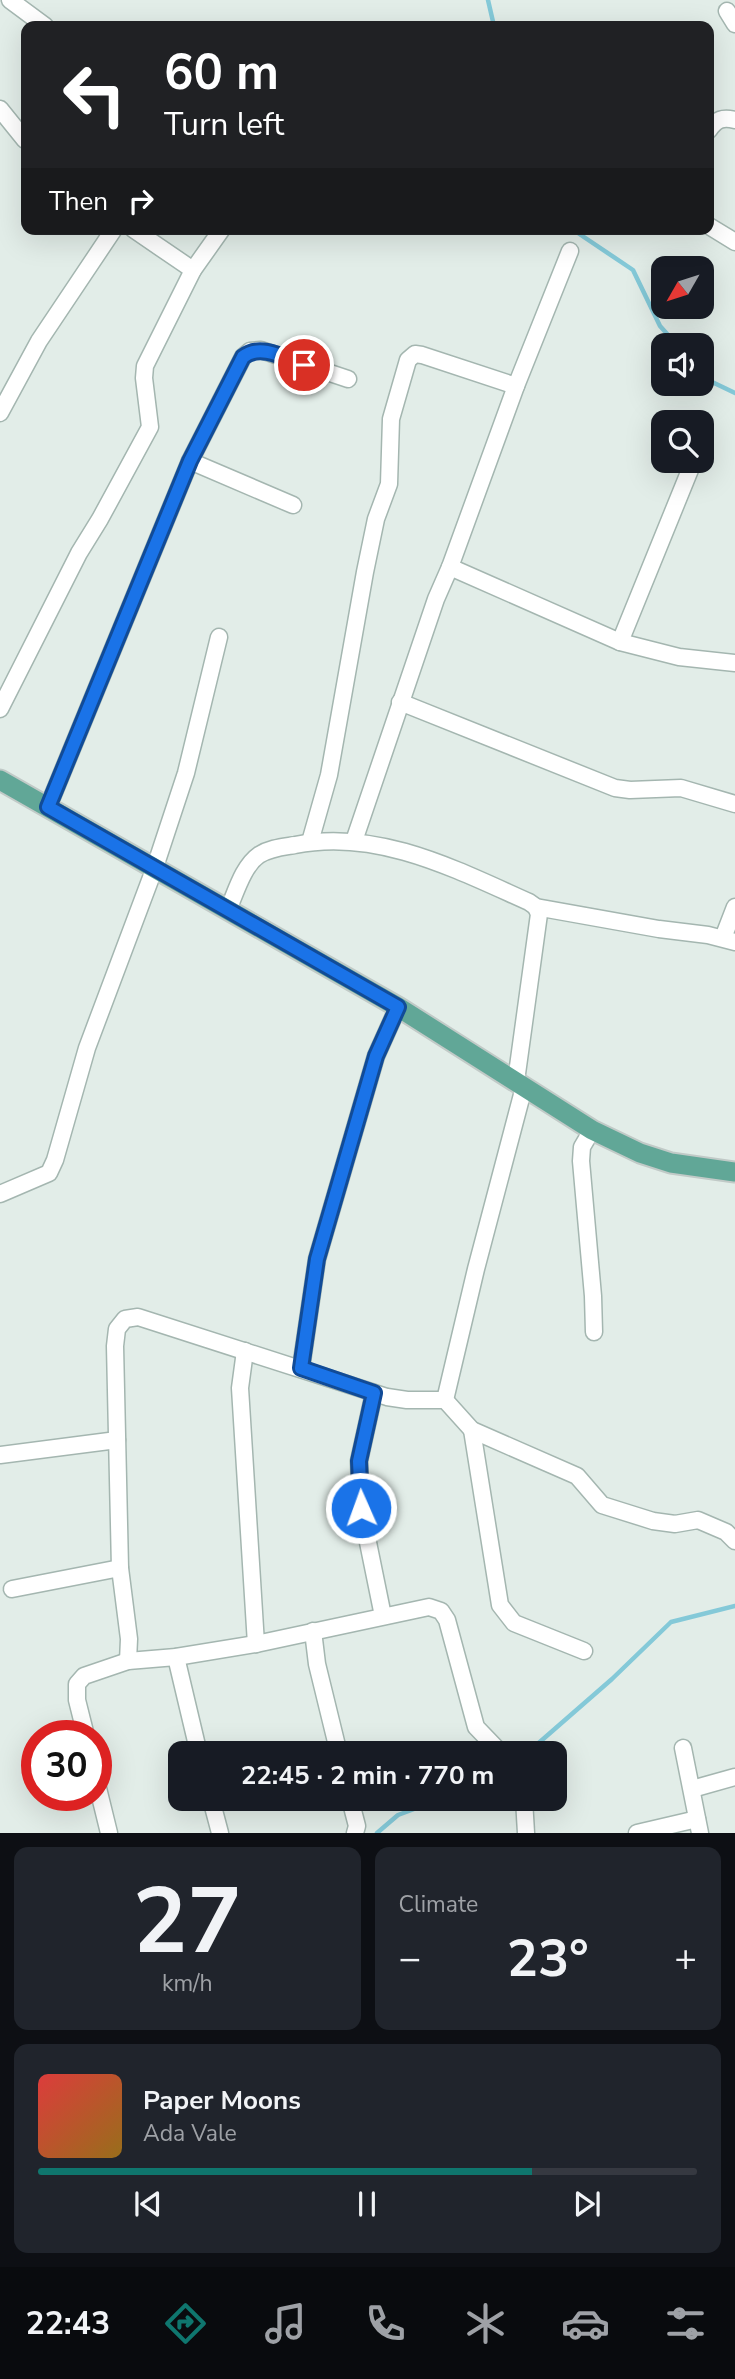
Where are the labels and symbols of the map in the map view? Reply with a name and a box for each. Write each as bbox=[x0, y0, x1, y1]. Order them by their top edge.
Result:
north arrow bbox=[651, 256, 714, 318]
pin bbox=[274, 335, 334, 395]
position arrow bbox=[324, 1471, 398, 1545]
speed limit sign: 30 bbox=[21, 1720, 112, 1811]

